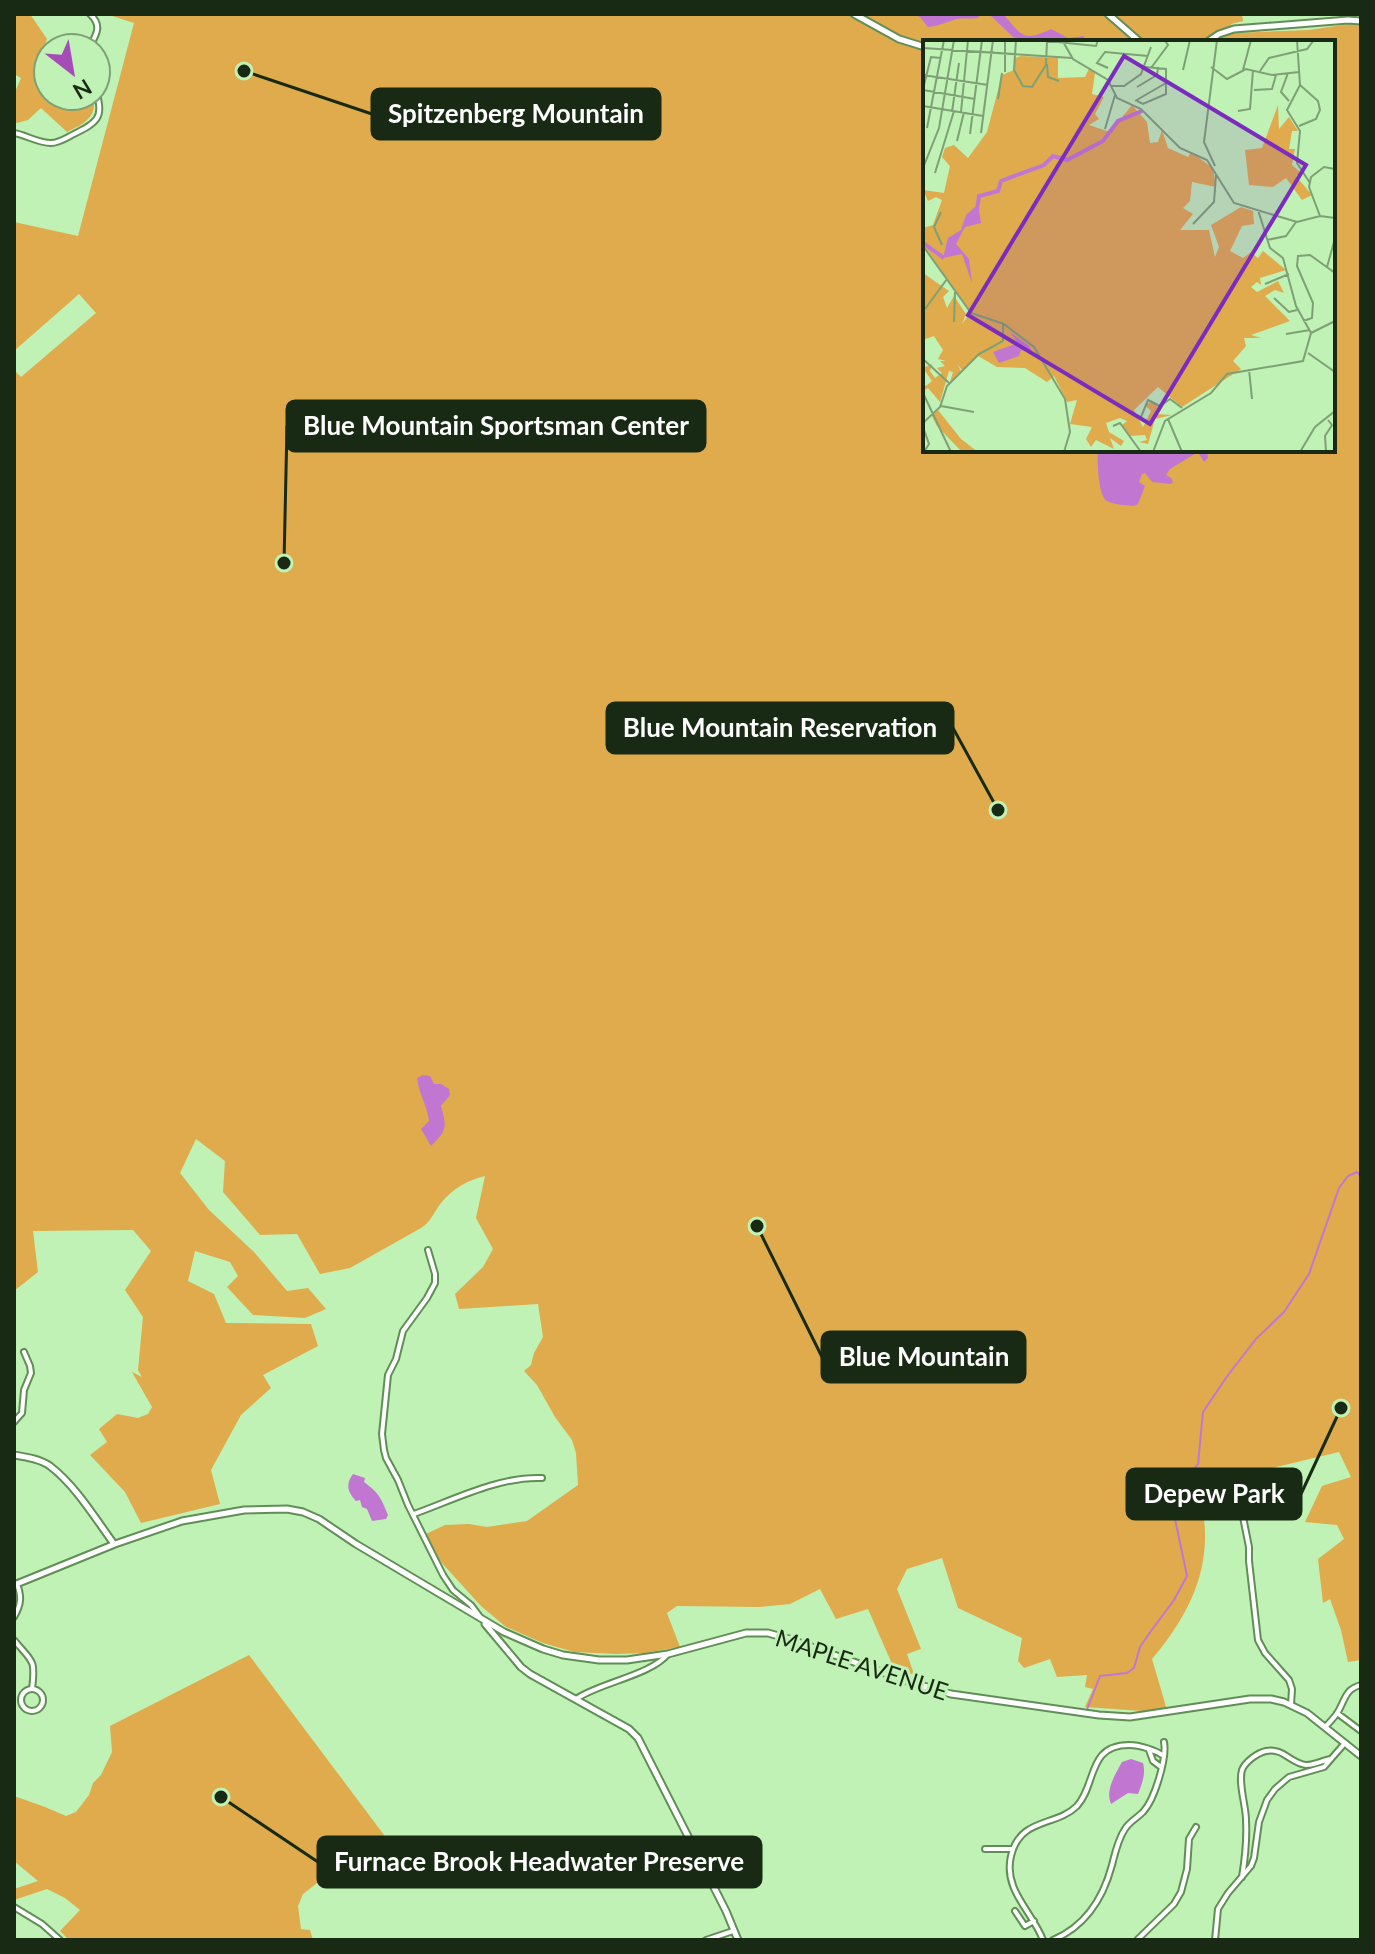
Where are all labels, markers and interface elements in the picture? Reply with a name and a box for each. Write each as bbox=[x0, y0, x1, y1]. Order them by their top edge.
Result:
north arrow bbox=[32, 32, 112, 112]
inset map bbox=[923, 40, 1335, 452]
text: N bbox=[68, 74, 97, 106]
callout: Spitzenberg Mountain bbox=[372, 89, 660, 139]
text: Spitzenberg Mountain bbox=[388, 97, 644, 129]
callout: Blue Mountain Sportsman Center bbox=[287, 401, 705, 451]
text: Blue Mountain Sportsman Center bbox=[303, 409, 689, 441]
callout: Blue Mountain Reservation bbox=[607, 703, 953, 753]
text: Blue Mountain Reservation bbox=[623, 711, 937, 743]
callout: Blue Mountain bbox=[822, 1332, 1025, 1382]
text: Blue Mountain bbox=[839, 1340, 1009, 1372]
callout: Depew Park bbox=[1127, 1469, 1301, 1519]
text: Depew Park bbox=[1143, 1477, 1285, 1509]
street label: MAPLE AVENUE bbox=[772, 1622, 952, 1706]
callout: Furnace Brook Headwater Preserve bbox=[318, 1837, 761, 1887]
text: Furnace Brook Headwater Preserve bbox=[334, 1845, 744, 1877]

